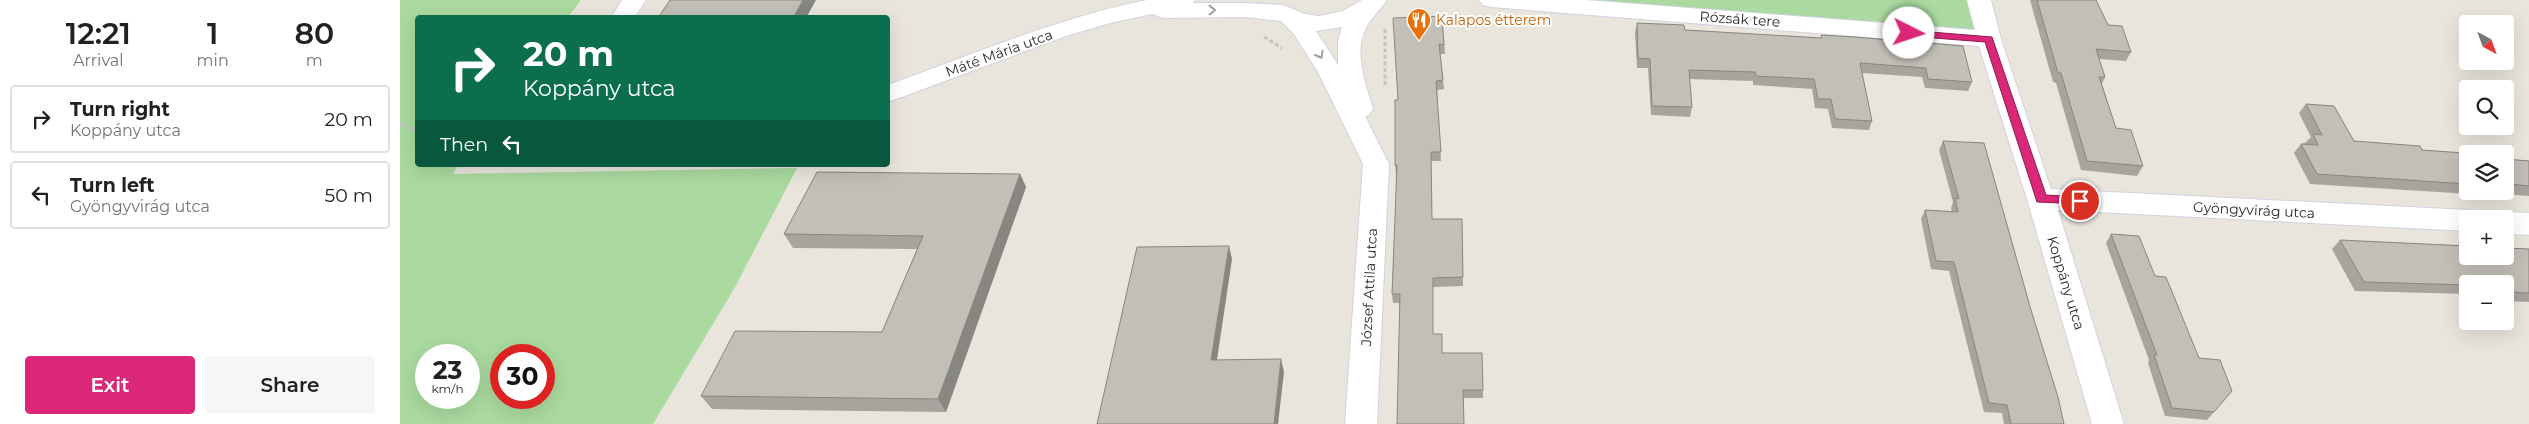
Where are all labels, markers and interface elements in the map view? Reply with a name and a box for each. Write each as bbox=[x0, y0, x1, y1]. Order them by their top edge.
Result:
one-way arrow bbox=[1209, 5, 1217, 15]
position arrow bbox=[1882, 6, 1934, 58]
restaurant icon: Kalapos étterem bbox=[1406, 7, 1432, 41]
street label: Rózsák tere bbox=[1699, 7, 1781, 31]
place label: Kalapos étterem bbox=[1436, 11, 1551, 29]
text: 12:21 bbox=[66, 15, 131, 52]
text: 1 bbox=[207, 15, 218, 52]
text: 80 bbox=[294, 15, 334, 52]
north arrow bbox=[2459, 15, 2514, 70]
map controls bbox=[2459, 15, 2514, 330]
street label: Máté Mária utca bbox=[943, 25, 1055, 81]
text: 20 m bbox=[523, 32, 614, 75]
icon: right bbox=[440, 35, 505, 100]
one-way arrow bbox=[1314, 50, 1324, 59]
text: Arrival bbox=[73, 51, 124, 70]
text: min bbox=[197, 51, 229, 70]
text: m bbox=[306, 51, 323, 70]
text: Koppány utca bbox=[523, 75, 675, 102]
button: search bbox=[2459, 80, 2514, 135]
text: Turn right bbox=[70, 98, 170, 121]
icon: right bbox=[27, 105, 55, 133]
text: 20 m bbox=[325, 108, 373, 131]
text: Koppány utca bbox=[70, 121, 181, 140]
icon: left bbox=[498, 130, 526, 158]
text: Then bbox=[440, 133, 488, 156]
button: layers bbox=[2459, 145, 2514, 200]
text: Turn left bbox=[70, 174, 155, 197]
pin bbox=[2059, 180, 2101, 222]
icon: left bbox=[27, 181, 55, 209]
text: 50 m bbox=[325, 184, 373, 207]
icon: arrive bbox=[2066, 187, 2094, 215]
text: Gyöngyvirág utca bbox=[70, 197, 210, 216]
street label: Gyöngyvirág utca bbox=[2192, 198, 2316, 222]
button: + bbox=[2459, 210, 2514, 265]
street label: József Attila utca bbox=[1357, 228, 1381, 347]
street label: Koppány utca bbox=[2043, 234, 2089, 332]
button: − bbox=[2459, 275, 2514, 330]
speed limit sign: 30 bbox=[490, 344, 555, 409]
text: 23 bbox=[433, 355, 462, 385]
button: Exit bbox=[25, 356, 195, 414]
button: Share bbox=[205, 356, 375, 414]
text: km/h bbox=[431, 381, 464, 396]

